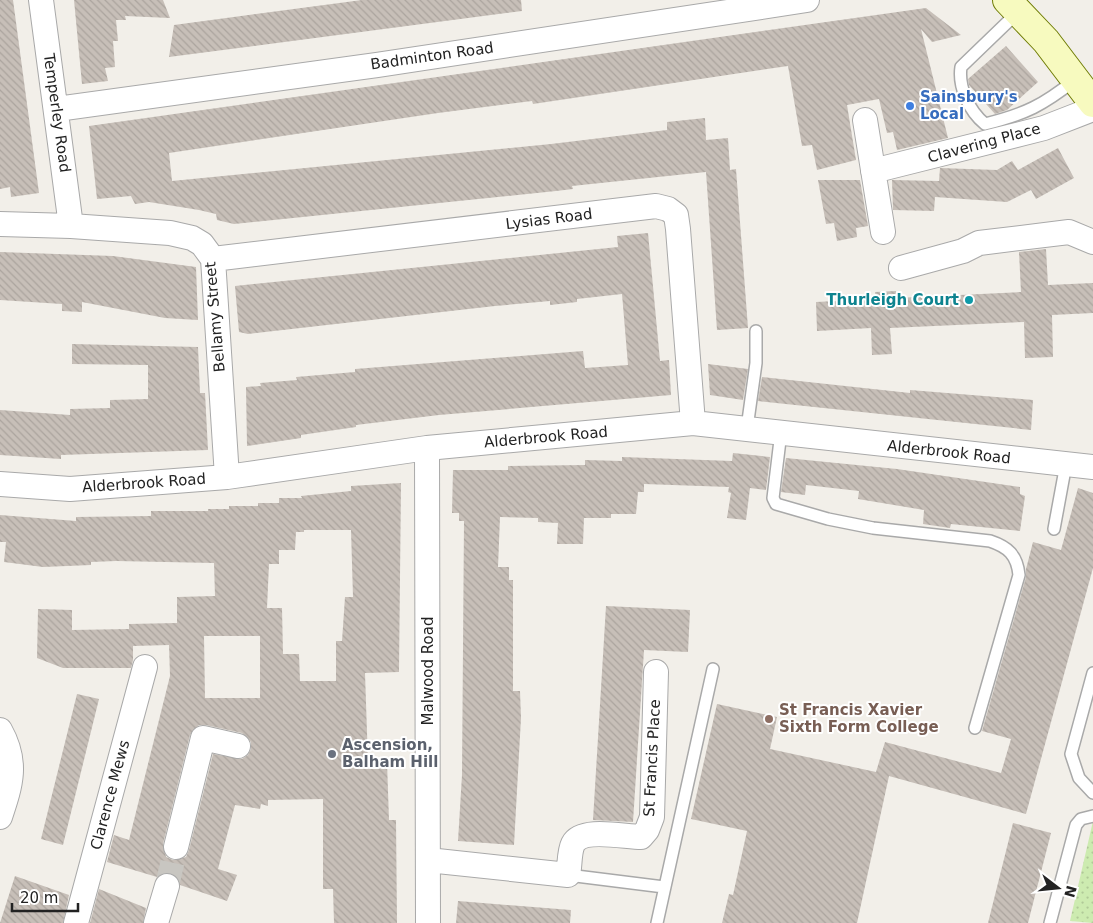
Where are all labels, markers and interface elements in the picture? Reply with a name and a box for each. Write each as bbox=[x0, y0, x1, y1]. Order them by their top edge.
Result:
street label: Badminton Road bbox=[369, 38, 495, 74]
street label: Temperley Road bbox=[40, 51, 74, 174]
place label: Sainsbury's Local bbox=[920, 88, 1018, 123]
marker: Sainsbury's Local bbox=[904, 100, 916, 112]
street label: Clavering Place bbox=[926, 119, 1042, 167]
street label: Lysias Road bbox=[505, 205, 593, 233]
street label: Bellamy Street bbox=[201, 261, 229, 373]
place label: Thurleigh Court bbox=[826, 291, 959, 309]
marker: Thurleigh Court bbox=[963, 294, 975, 306]
street label: Alderbrook Road bbox=[483, 423, 609, 451]
street label: Alderbrook Road bbox=[886, 437, 1012, 467]
street label: Alderbrook Road bbox=[81, 470, 207, 496]
street label: Malwood Road bbox=[419, 617, 437, 725]
street label: St Francis Place bbox=[640, 699, 664, 817]
place label: St Francis Xavier Sixth Form College bbox=[779, 701, 939, 736]
marker: St Francis Xavier Sixth Form College bbox=[763, 713, 775, 725]
place label: Ascension, Balham Hill bbox=[342, 736, 438, 771]
street label: Clarence Mews bbox=[87, 738, 133, 852]
marker: Ascension, Balham Hill bbox=[326, 748, 338, 760]
north arrow bbox=[1033, 863, 1083, 913]
scale bar bbox=[12, 880, 79, 912]
text: N bbox=[1061, 884, 1080, 899]
text: 20 m bbox=[20, 889, 58, 907]

